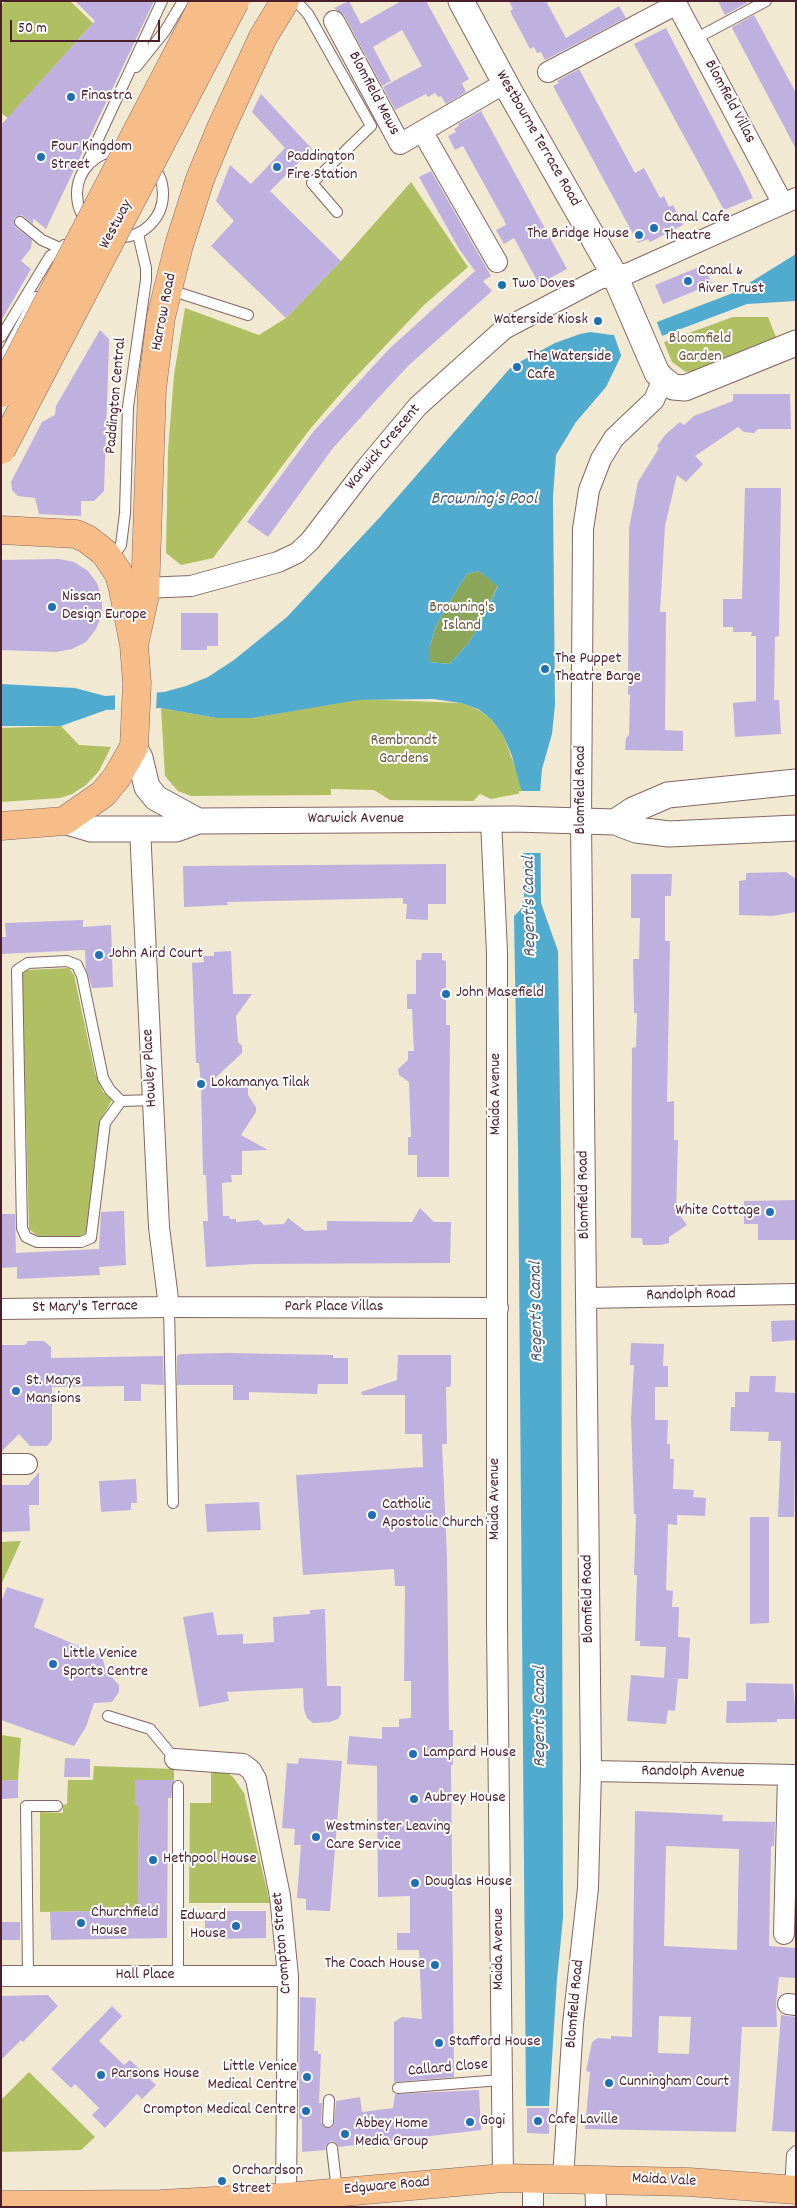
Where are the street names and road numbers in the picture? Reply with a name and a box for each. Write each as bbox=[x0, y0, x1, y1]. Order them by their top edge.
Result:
street label: Blomfield Mews bbox=[343, 49, 403, 139]
street label: Blomfield Villas bbox=[699, 57, 759, 147]
street label: Westbourne Terrace Road bbox=[490, 68, 584, 210]
street label: Westway bbox=[96, 197, 138, 253]
street label: Harrow Road bbox=[148, 272, 182, 352]
street label: Paddington Central bbox=[102, 337, 132, 455]
street label: Warwick Crescent bbox=[342, 401, 426, 495]
street label: Blomfield Road bbox=[572, 746, 592, 834]
street label: Warwick Avenue bbox=[308, 810, 404, 830]
street label: Howley Place bbox=[139, 1028, 163, 1108]
street label: Maida Avenue bbox=[487, 1053, 507, 1135]
street label: Blomfield Road bbox=[575, 1150, 595, 1240]
street label: Randolph Road bbox=[646, 1286, 736, 1306]
street label: St Mary's Terrace bbox=[32, 1297, 138, 1319]
street label: Park Place Villas bbox=[284, 1298, 384, 1318]
street label: Maida Avenue bbox=[486, 1458, 506, 1540]
street label: Blomfield Road bbox=[579, 1554, 599, 1644]
street label: Randolph Avenue bbox=[641, 1763, 745, 1783]
street label: Crompton Street bbox=[269, 1891, 297, 1995]
street label: Maida Avenue bbox=[490, 1908, 510, 1990]
street label: Blomfield Road bbox=[563, 1959, 589, 2049]
street label: Hall Place bbox=[115, 1966, 175, 1986]
street label: Callard Close bbox=[407, 2056, 489, 2082]
street label: Maida Vale bbox=[631, 2170, 697, 2192]
street label: Edgware Road bbox=[343, 2174, 431, 2200]

